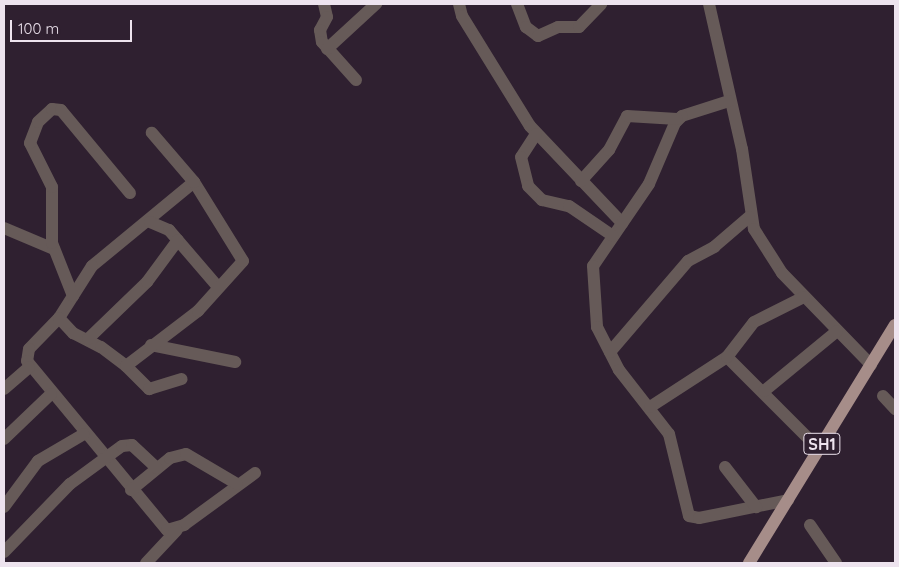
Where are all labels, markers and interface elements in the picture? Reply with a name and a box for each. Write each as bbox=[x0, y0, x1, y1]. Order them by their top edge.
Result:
scale bar bbox=[12, 10, 135, 42]
text: 100 m bbox=[18, 19, 59, 38]
road number: SH1 bbox=[803, 430, 841, 458]

